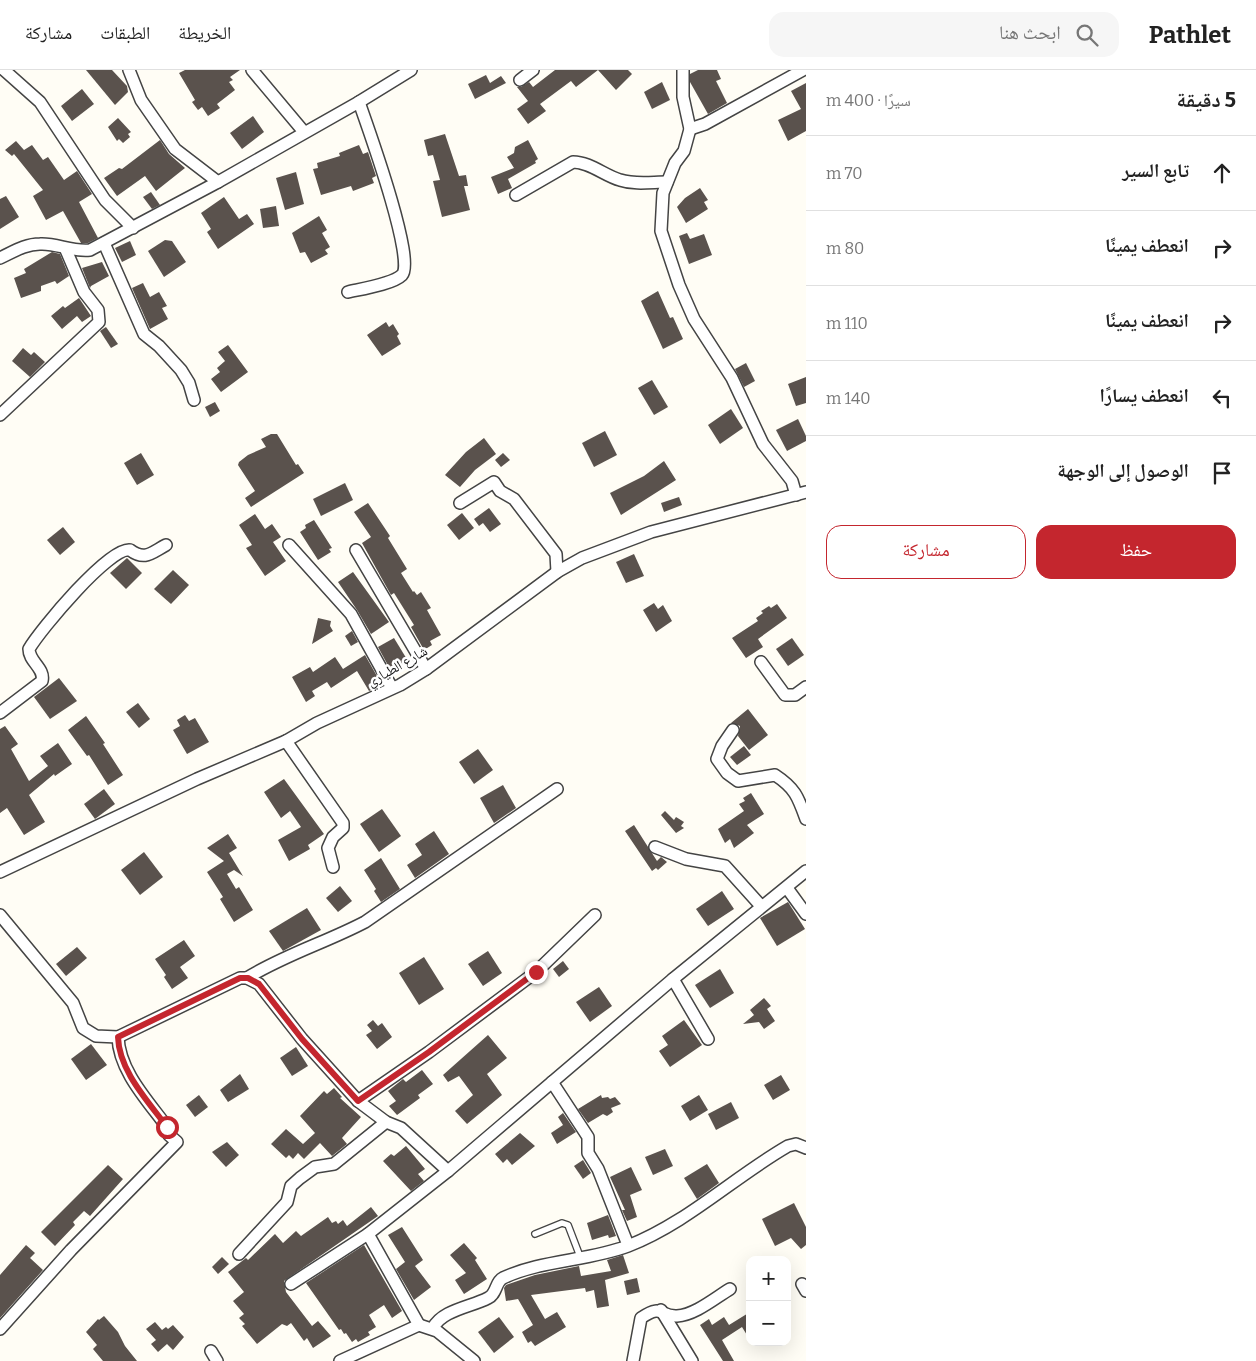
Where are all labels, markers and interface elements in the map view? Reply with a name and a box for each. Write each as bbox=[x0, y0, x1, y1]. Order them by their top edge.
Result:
search box bbox=[769, 12, 1119, 57]
text: ابحث هنا bbox=[999, 21, 1061, 44]
icon: search bbox=[1073, 21, 1101, 49]
text: Pathlet bbox=[1149, 21, 1231, 49]
text: مشاركة bbox=[25, 22, 72, 44]
text: الطبقات bbox=[100, 22, 150, 44]
text: الخريطة bbox=[178, 22, 231, 44]
text: 5 دقيقة bbox=[1177, 87, 1236, 113]
text: سيرًا · 400 m bbox=[826, 91, 911, 110]
text: تابع السير bbox=[1122, 159, 1189, 182]
icon: ahead bbox=[1208, 159, 1236, 187]
text: 70 m bbox=[826, 164, 862, 183]
text: انعطف يمينًا bbox=[1105, 234, 1189, 257]
icon: right bbox=[1208, 234, 1236, 262]
text: 80 m bbox=[826, 239, 864, 258]
text: انعطف يمينًا bbox=[1105, 309, 1189, 332]
icon: right bbox=[1208, 309, 1236, 337]
text: 110 m bbox=[826, 314, 868, 333]
text: انعطف يسارًا bbox=[1099, 384, 1189, 407]
icon: left bbox=[1208, 384, 1236, 412]
text: 140 m bbox=[826, 389, 871, 408]
text: الوصول إلى الوجهة bbox=[1057, 459, 1189, 482]
icon: arrive bbox=[1208, 459, 1236, 487]
button: مشاركة bbox=[826, 525, 1026, 579]
button: حفظ bbox=[1036, 525, 1236, 579]
street label: شارع الطياري bbox=[364, 642, 432, 693]
route end bbox=[525, 961, 548, 984]
route start bbox=[156, 1116, 179, 1139]
map controls bbox=[746, 1256, 791, 1346]
button: + bbox=[746, 1256, 791, 1301]
button: − bbox=[746, 1301, 791, 1346]

